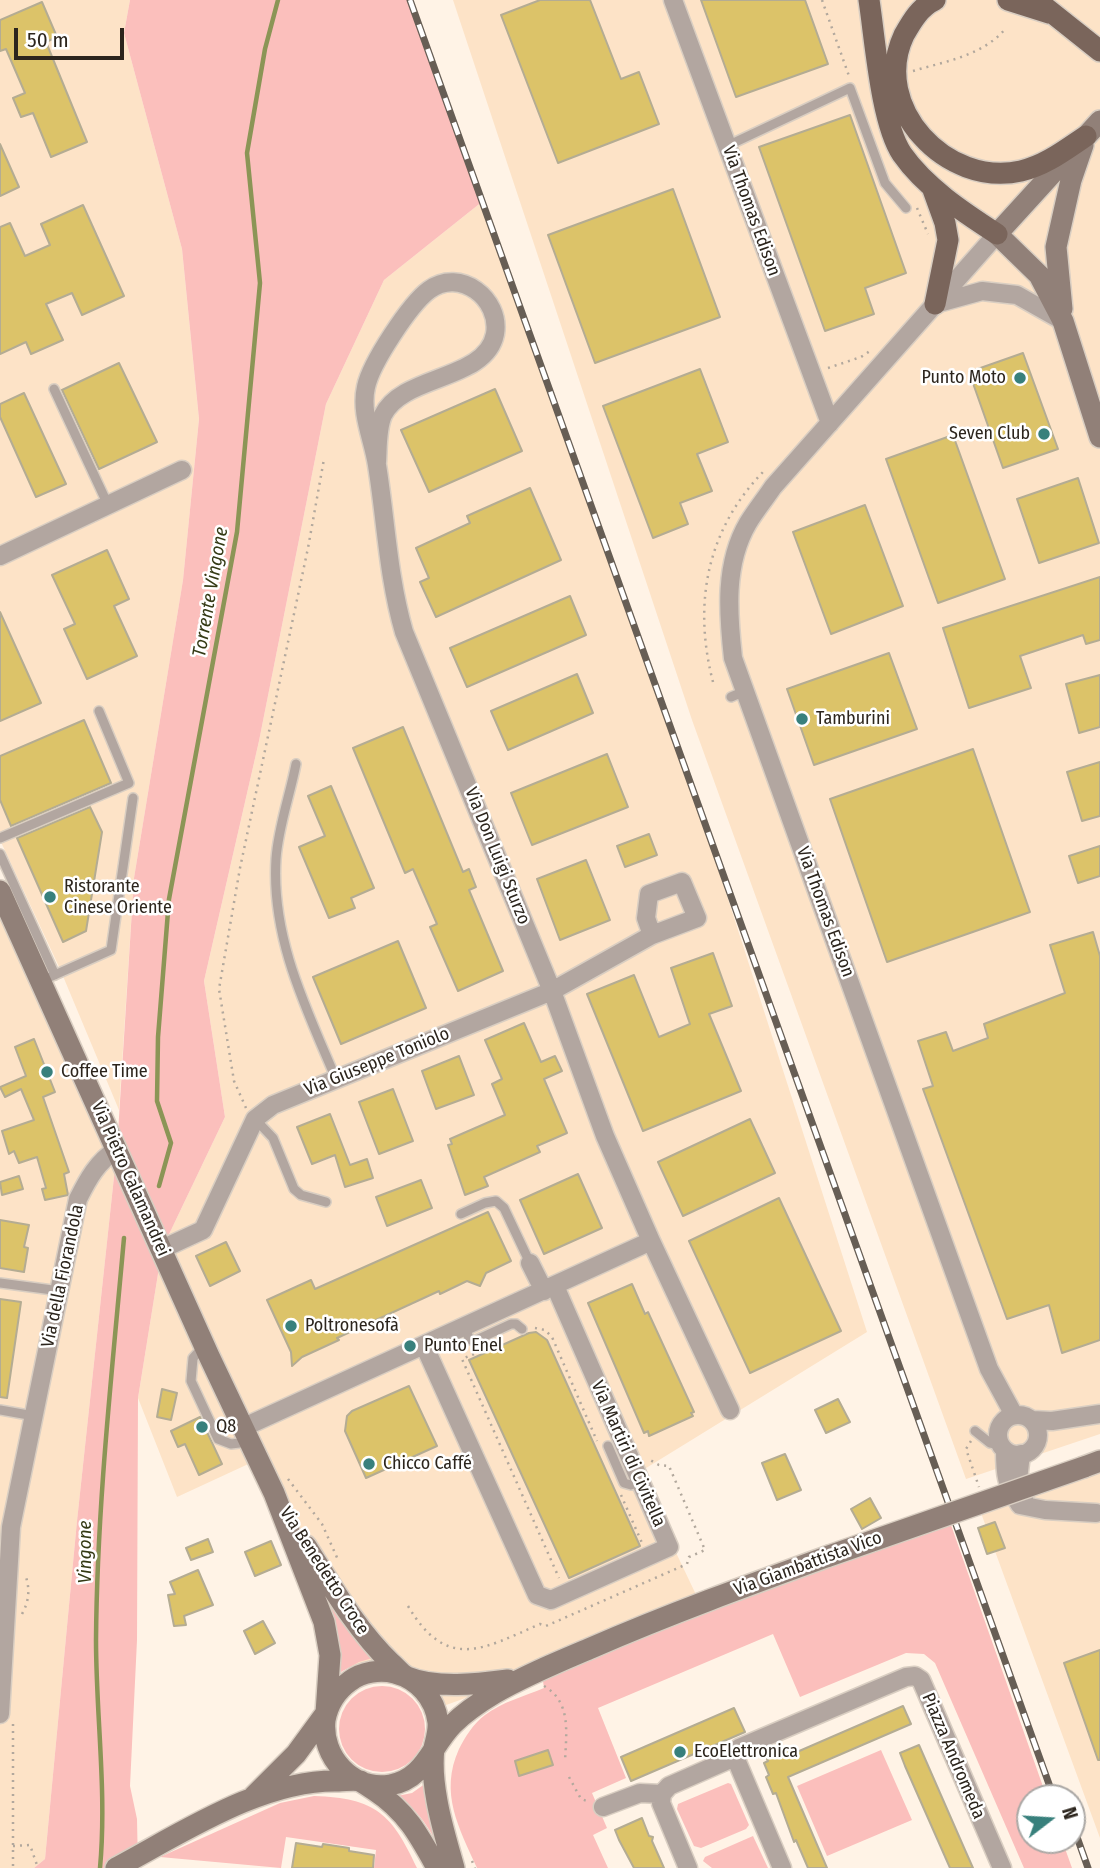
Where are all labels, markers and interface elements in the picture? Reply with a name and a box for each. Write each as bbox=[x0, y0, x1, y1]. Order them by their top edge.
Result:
scale bar bbox=[18, 14, 128, 58]
text: 50 m bbox=[27, 27, 69, 53]
street label: Via Thomas Edison bbox=[717, 143, 785, 279]
place label: Punto Moto bbox=[921, 367, 1006, 389]
marker: Punto Moto bbox=[1012, 370, 1028, 386]
place label: Seven Club bbox=[949, 423, 1030, 445]
marker: Seven Club bbox=[1036, 426, 1052, 442]
water label: Torrente Vingone bbox=[188, 525, 234, 659]
place label: Tamburini bbox=[816, 708, 890, 730]
marker: Tamburini bbox=[794, 711, 810, 727]
street label: Via Don Luigi Sturzo bbox=[460, 784, 534, 928]
street label: Via Thomas Edison bbox=[791, 844, 859, 980]
place label: Ristorante Cinese Oriente bbox=[64, 876, 172, 918]
marker: Ristorante Cinese Oriente bbox=[42, 889, 58, 905]
street label: Via Giuseppe Toniolo bbox=[301, 1023, 453, 1101]
place label: Coffee Time bbox=[61, 1061, 148, 1083]
marker: Coffee Time bbox=[39, 1064, 55, 1080]
street label: Via Pietro Calamandrei bbox=[86, 1098, 174, 1260]
street label: Via della Fiorandola bbox=[37, 1203, 89, 1349]
place label: Poltronesofà bbox=[305, 1315, 399, 1337]
marker: Poltronesofà bbox=[283, 1318, 299, 1334]
place label: Punto Enel bbox=[424, 1335, 503, 1357]
marker: Punto Enel bbox=[402, 1338, 418, 1354]
street label: Via Martiri di Civitella bbox=[586, 1378, 670, 1530]
place label: Q8 bbox=[216, 1416, 236, 1438]
marker: Q8 bbox=[194, 1419, 210, 1435]
place label: Chicco Caffé bbox=[383, 1453, 472, 1475]
marker: Chicco Caffé bbox=[361, 1456, 377, 1472]
street label: Via Benedetto Croce bbox=[275, 1503, 373, 1639]
water label: Vingone bbox=[75, 1520, 97, 1584]
street label: Via Giambattista Vico bbox=[731, 1527, 885, 1601]
street label: Piazza Andromeda bbox=[917, 1690, 989, 1822]
place label: EcoElettronica bbox=[694, 1741, 798, 1763]
marker: EcoElettronica bbox=[672, 1744, 688, 1760]
north arrow bbox=[1016, 1784, 1086, 1854]
text: N bbox=[1057, 1804, 1082, 1822]

